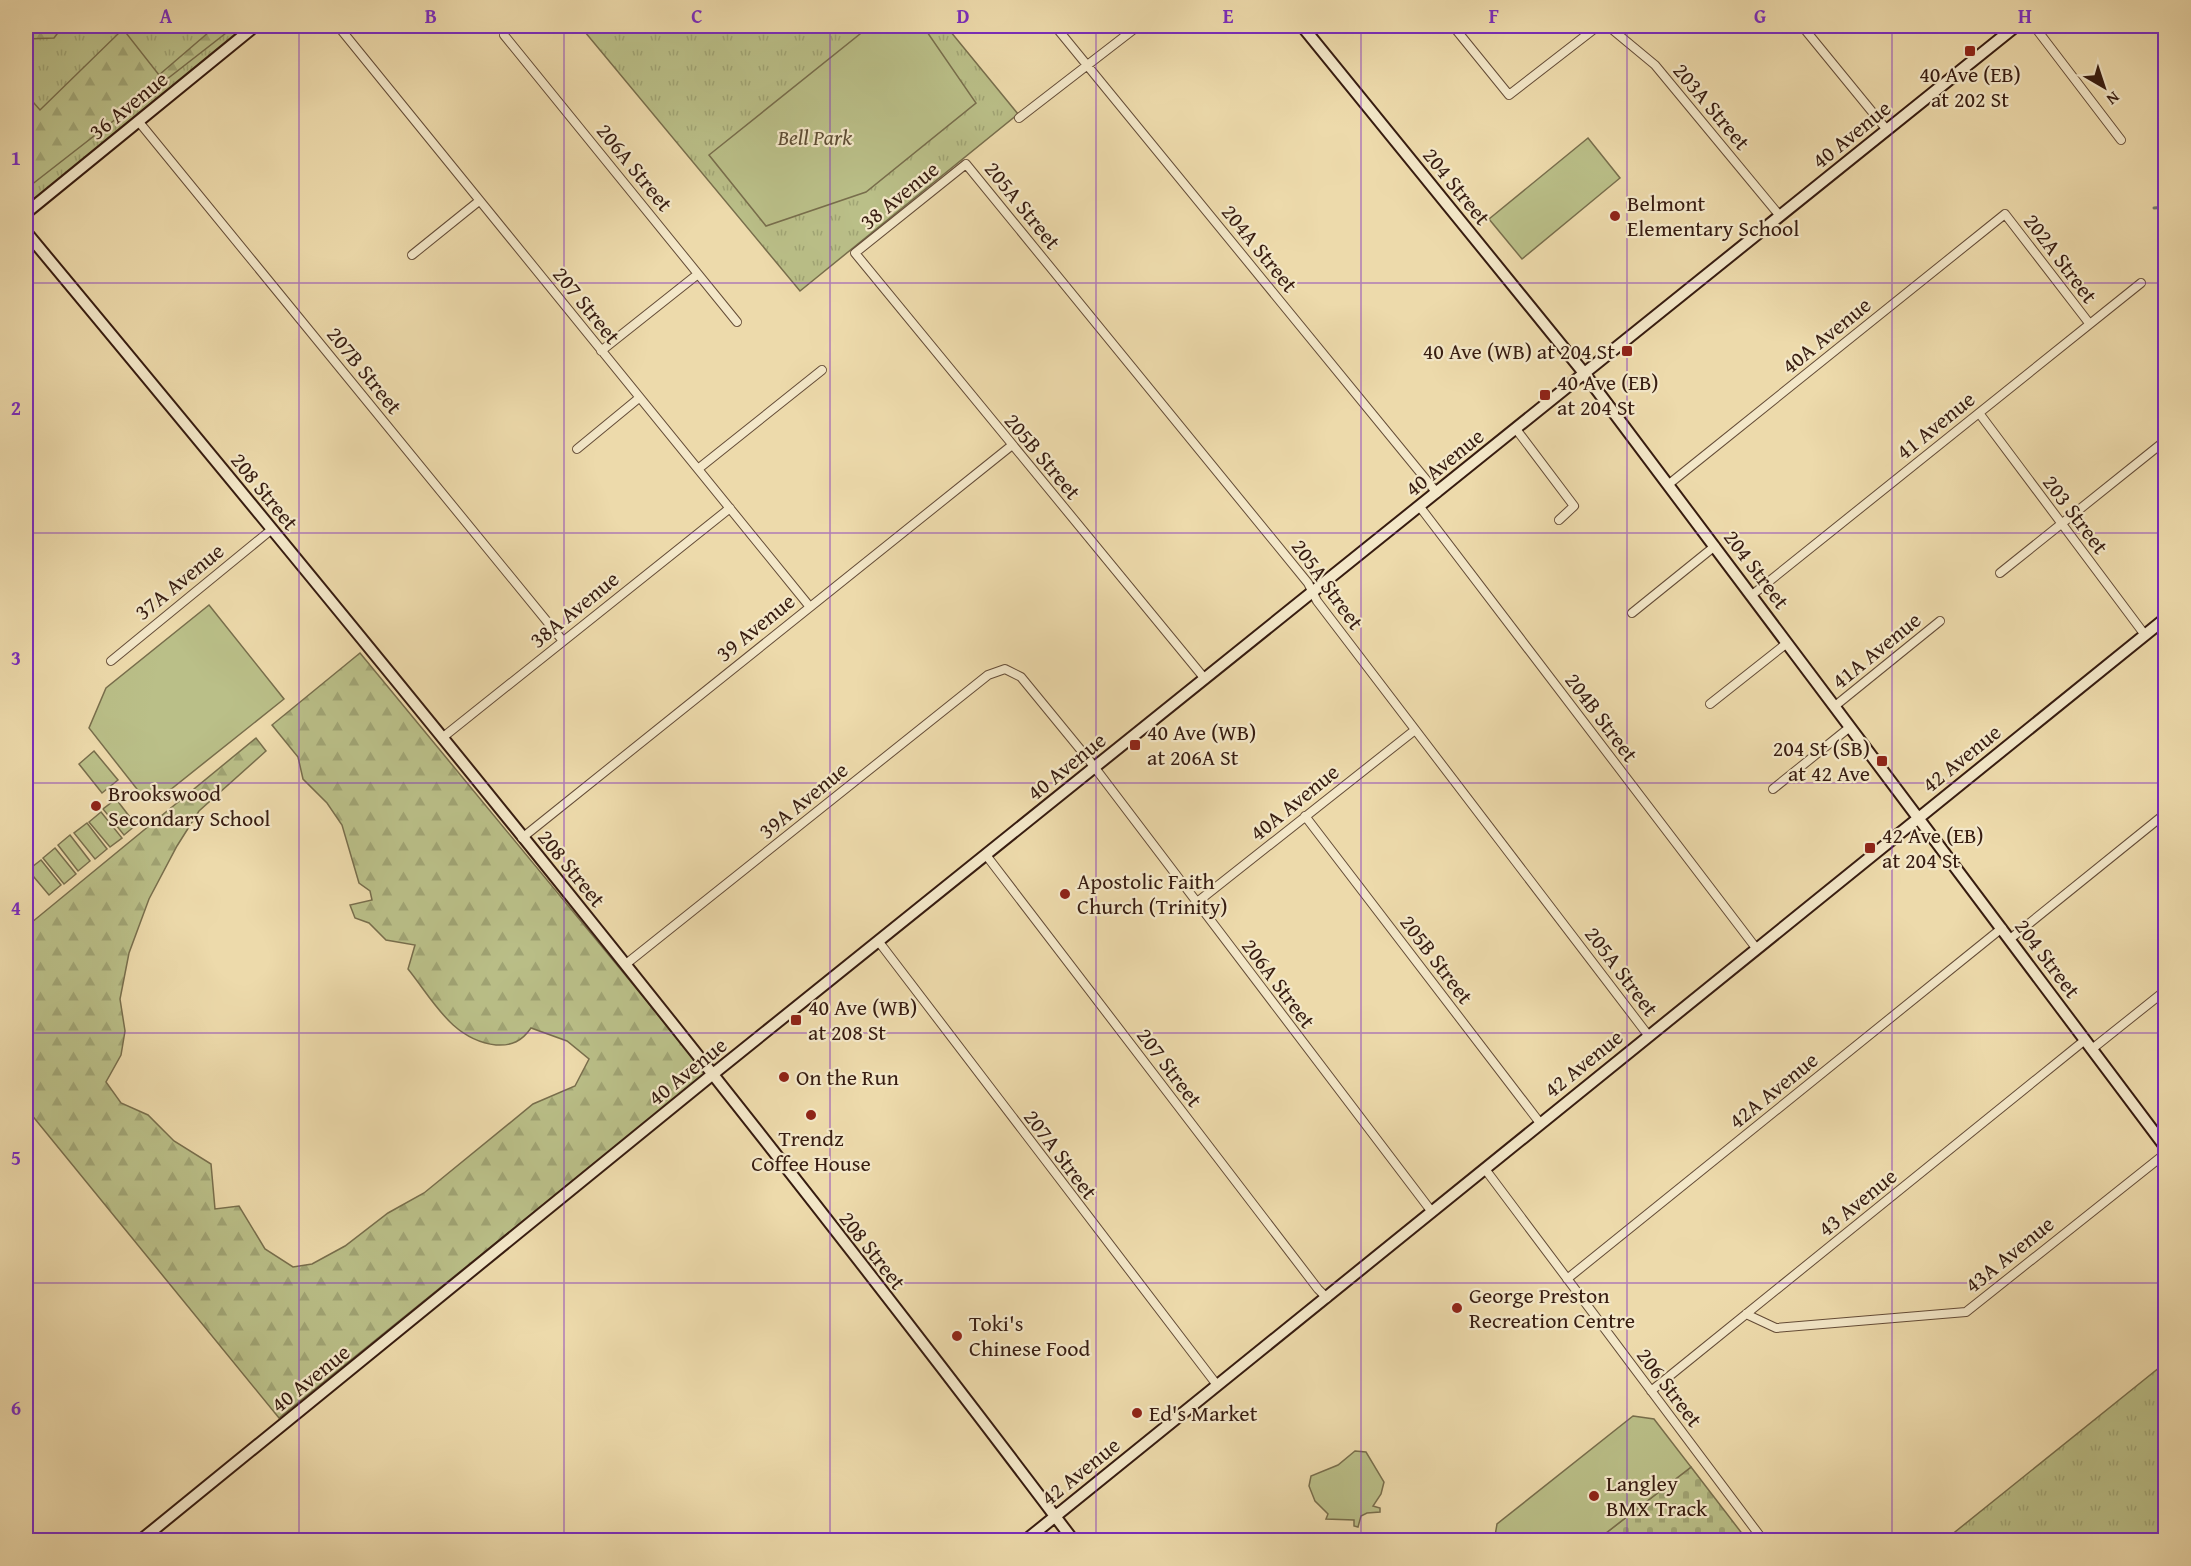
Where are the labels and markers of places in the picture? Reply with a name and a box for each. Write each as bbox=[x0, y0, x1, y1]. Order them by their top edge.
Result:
marker: 40 Ave (EB) at 202 St bbox=[1963, 44, 1977, 58]
place label: 40 Ave (EB) at 202 St bbox=[1919, 58, 2021, 115]
place label: Belmont Elementary School bbox=[1627, 187, 1799, 244]
marker: Belmont Elementary School bbox=[1608, 209, 1622, 223]
place label: 40 Ave (WB) at 204 St bbox=[1423, 335, 1615, 367]
marker: 40 Ave (WB) at 204 St bbox=[1620, 344, 1634, 358]
place label: 40 Ave (EB) at 204 St bbox=[1557, 366, 1659, 423]
marker: 40 Ave (EB) at 204 St bbox=[1538, 388, 1552, 402]
place label: 40 Ave (WB) at 206A St bbox=[1147, 716, 1256, 773]
place label: 204 St (SB) at 42 Ave bbox=[1773, 732, 1870, 789]
marker: 40 Ave (WB) at 206A St bbox=[1128, 738, 1142, 752]
marker: 204 St (SB) at 42 Ave bbox=[1875, 754, 1889, 768]
place label: Brookswood Secondary School bbox=[108, 777, 271, 834]
marker: Brookswood Secondary School bbox=[89, 799, 103, 813]
place label: 42 Ave (EB) at 204 St bbox=[1882, 819, 1984, 876]
marker: 42 Ave (EB) at 204 St bbox=[1863, 841, 1877, 855]
place label: Apostolic Faith Church (Trinity) bbox=[1077, 865, 1228, 922]
marker: Apostolic Faith Church (Trinity) bbox=[1058, 887, 1072, 901]
place label: 40 Ave (WB) at 208 St bbox=[808, 991, 917, 1048]
marker: 40 Ave (WB) at 208 St bbox=[789, 1013, 803, 1027]
place label: On the Run bbox=[796, 1061, 899, 1093]
marker: On the Run bbox=[777, 1070, 791, 1084]
marker: Trendz Coffee House bbox=[804, 1108, 818, 1122]
place label: Trendz Coffee House bbox=[751, 1122, 871, 1179]
place label: George Preston Recreation Centre bbox=[1469, 1279, 1635, 1336]
marker: George Preston Recreation Centre bbox=[1450, 1301, 1464, 1315]
place label: Toki's Chinese Food bbox=[969, 1307, 1090, 1364]
marker: Toki's Chinese Food bbox=[950, 1329, 964, 1343]
place label: Ed's Market bbox=[1149, 1397, 1258, 1429]
marker: Ed's Market bbox=[1130, 1406, 1144, 1420]
place label: Langley BMX Track bbox=[1606, 1467, 1708, 1524]
marker: Langley BMX Track bbox=[1587, 1489, 1601, 1503]

